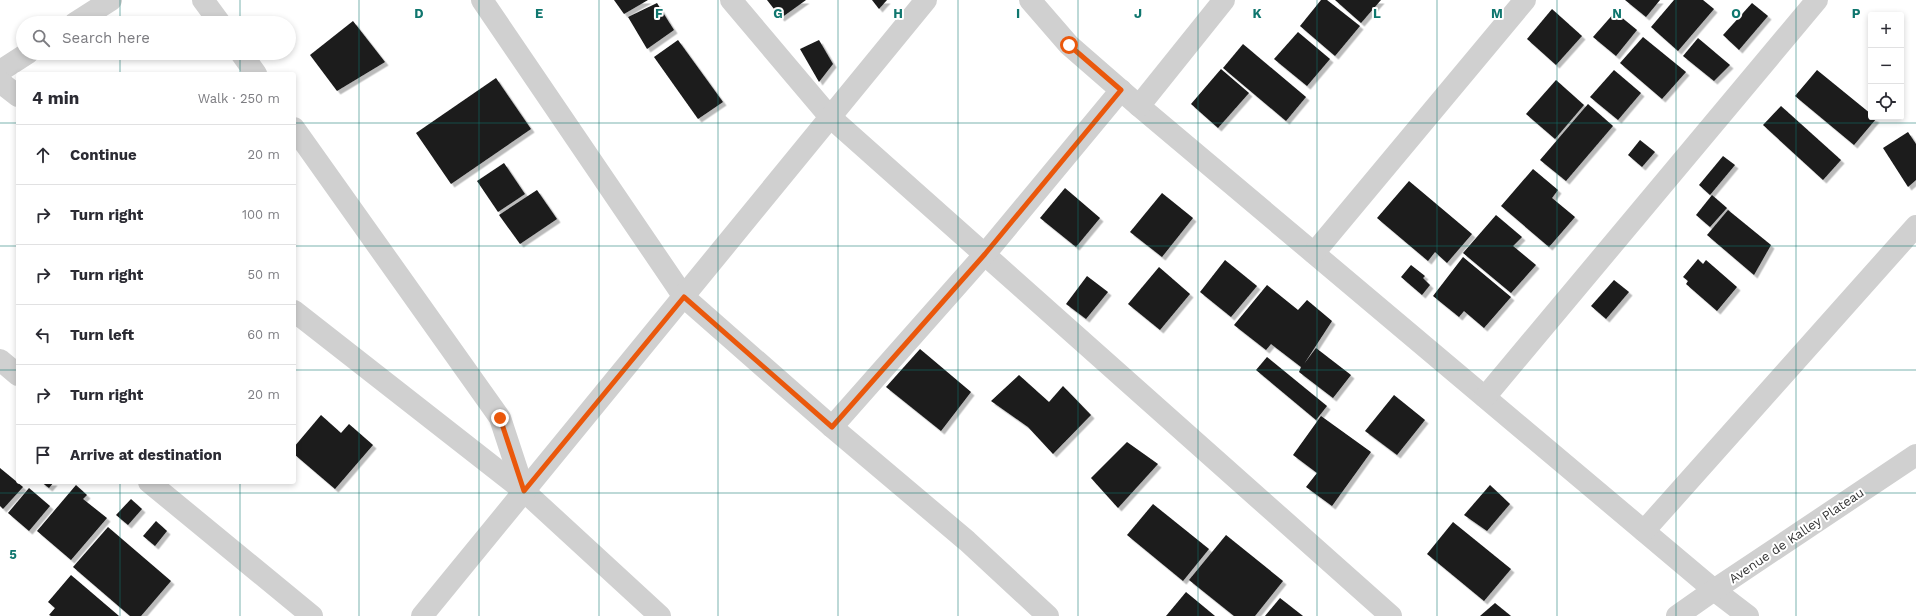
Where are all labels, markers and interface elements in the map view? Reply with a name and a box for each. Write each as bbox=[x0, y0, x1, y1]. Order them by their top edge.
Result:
text: D bbox=[414, 6, 424, 21]
text: E bbox=[535, 6, 543, 21]
text: F bbox=[655, 6, 663, 21]
text: G bbox=[773, 6, 783, 21]
text: H bbox=[893, 6, 903, 21]
text: I bbox=[1016, 6, 1020, 21]
text: J bbox=[1134, 6, 1142, 21]
text: K bbox=[1252, 6, 1262, 21]
text: L bbox=[1373, 6, 1381, 21]
text: M bbox=[1491, 6, 1503, 21]
text: N bbox=[1612, 6, 1622, 21]
text: O bbox=[1731, 6, 1741, 21]
text: P bbox=[1852, 6, 1861, 21]
map controls bbox=[1868, 12, 1904, 120]
button: + bbox=[1868, 12, 1904, 48]
search box bbox=[16, 16, 296, 60]
icon: search bbox=[30, 27, 52, 49]
text: Search here bbox=[62, 29, 150, 47]
route start bbox=[1060, 36, 1078, 54]
button: − bbox=[1868, 48, 1904, 84]
button: locate bbox=[1868, 84, 1904, 120]
text: 4 min bbox=[32, 88, 79, 108]
text: Walk · 250 m bbox=[198, 91, 280, 106]
icon: ahead bbox=[32, 144, 54, 166]
text: Continue bbox=[70, 146, 137, 164]
text: 20 m bbox=[248, 147, 280, 162]
icon: right bbox=[32, 204, 54, 226]
text: Turn right bbox=[70, 206, 143, 224]
text: 100 m bbox=[242, 207, 280, 222]
icon: right bbox=[32, 264, 54, 286]
text: Turn right bbox=[70, 266, 143, 284]
text: 50 m bbox=[248, 267, 280, 282]
icon: left bbox=[32, 324, 54, 346]
text: Turn left bbox=[70, 326, 134, 344]
text: 60 m bbox=[247, 327, 280, 342]
icon: right bbox=[32, 384, 54, 406]
text: Turn right bbox=[70, 386, 143, 404]
text: 20 m bbox=[248, 387, 280, 402]
route end bbox=[491, 409, 509, 427]
icon: arrive bbox=[32, 444, 54, 466]
text: Arrive at destination bbox=[70, 446, 222, 464]
street label: Avenue de Kalley Plateau bbox=[1726, 485, 1867, 586]
text: 5 bbox=[9, 547, 17, 562]

